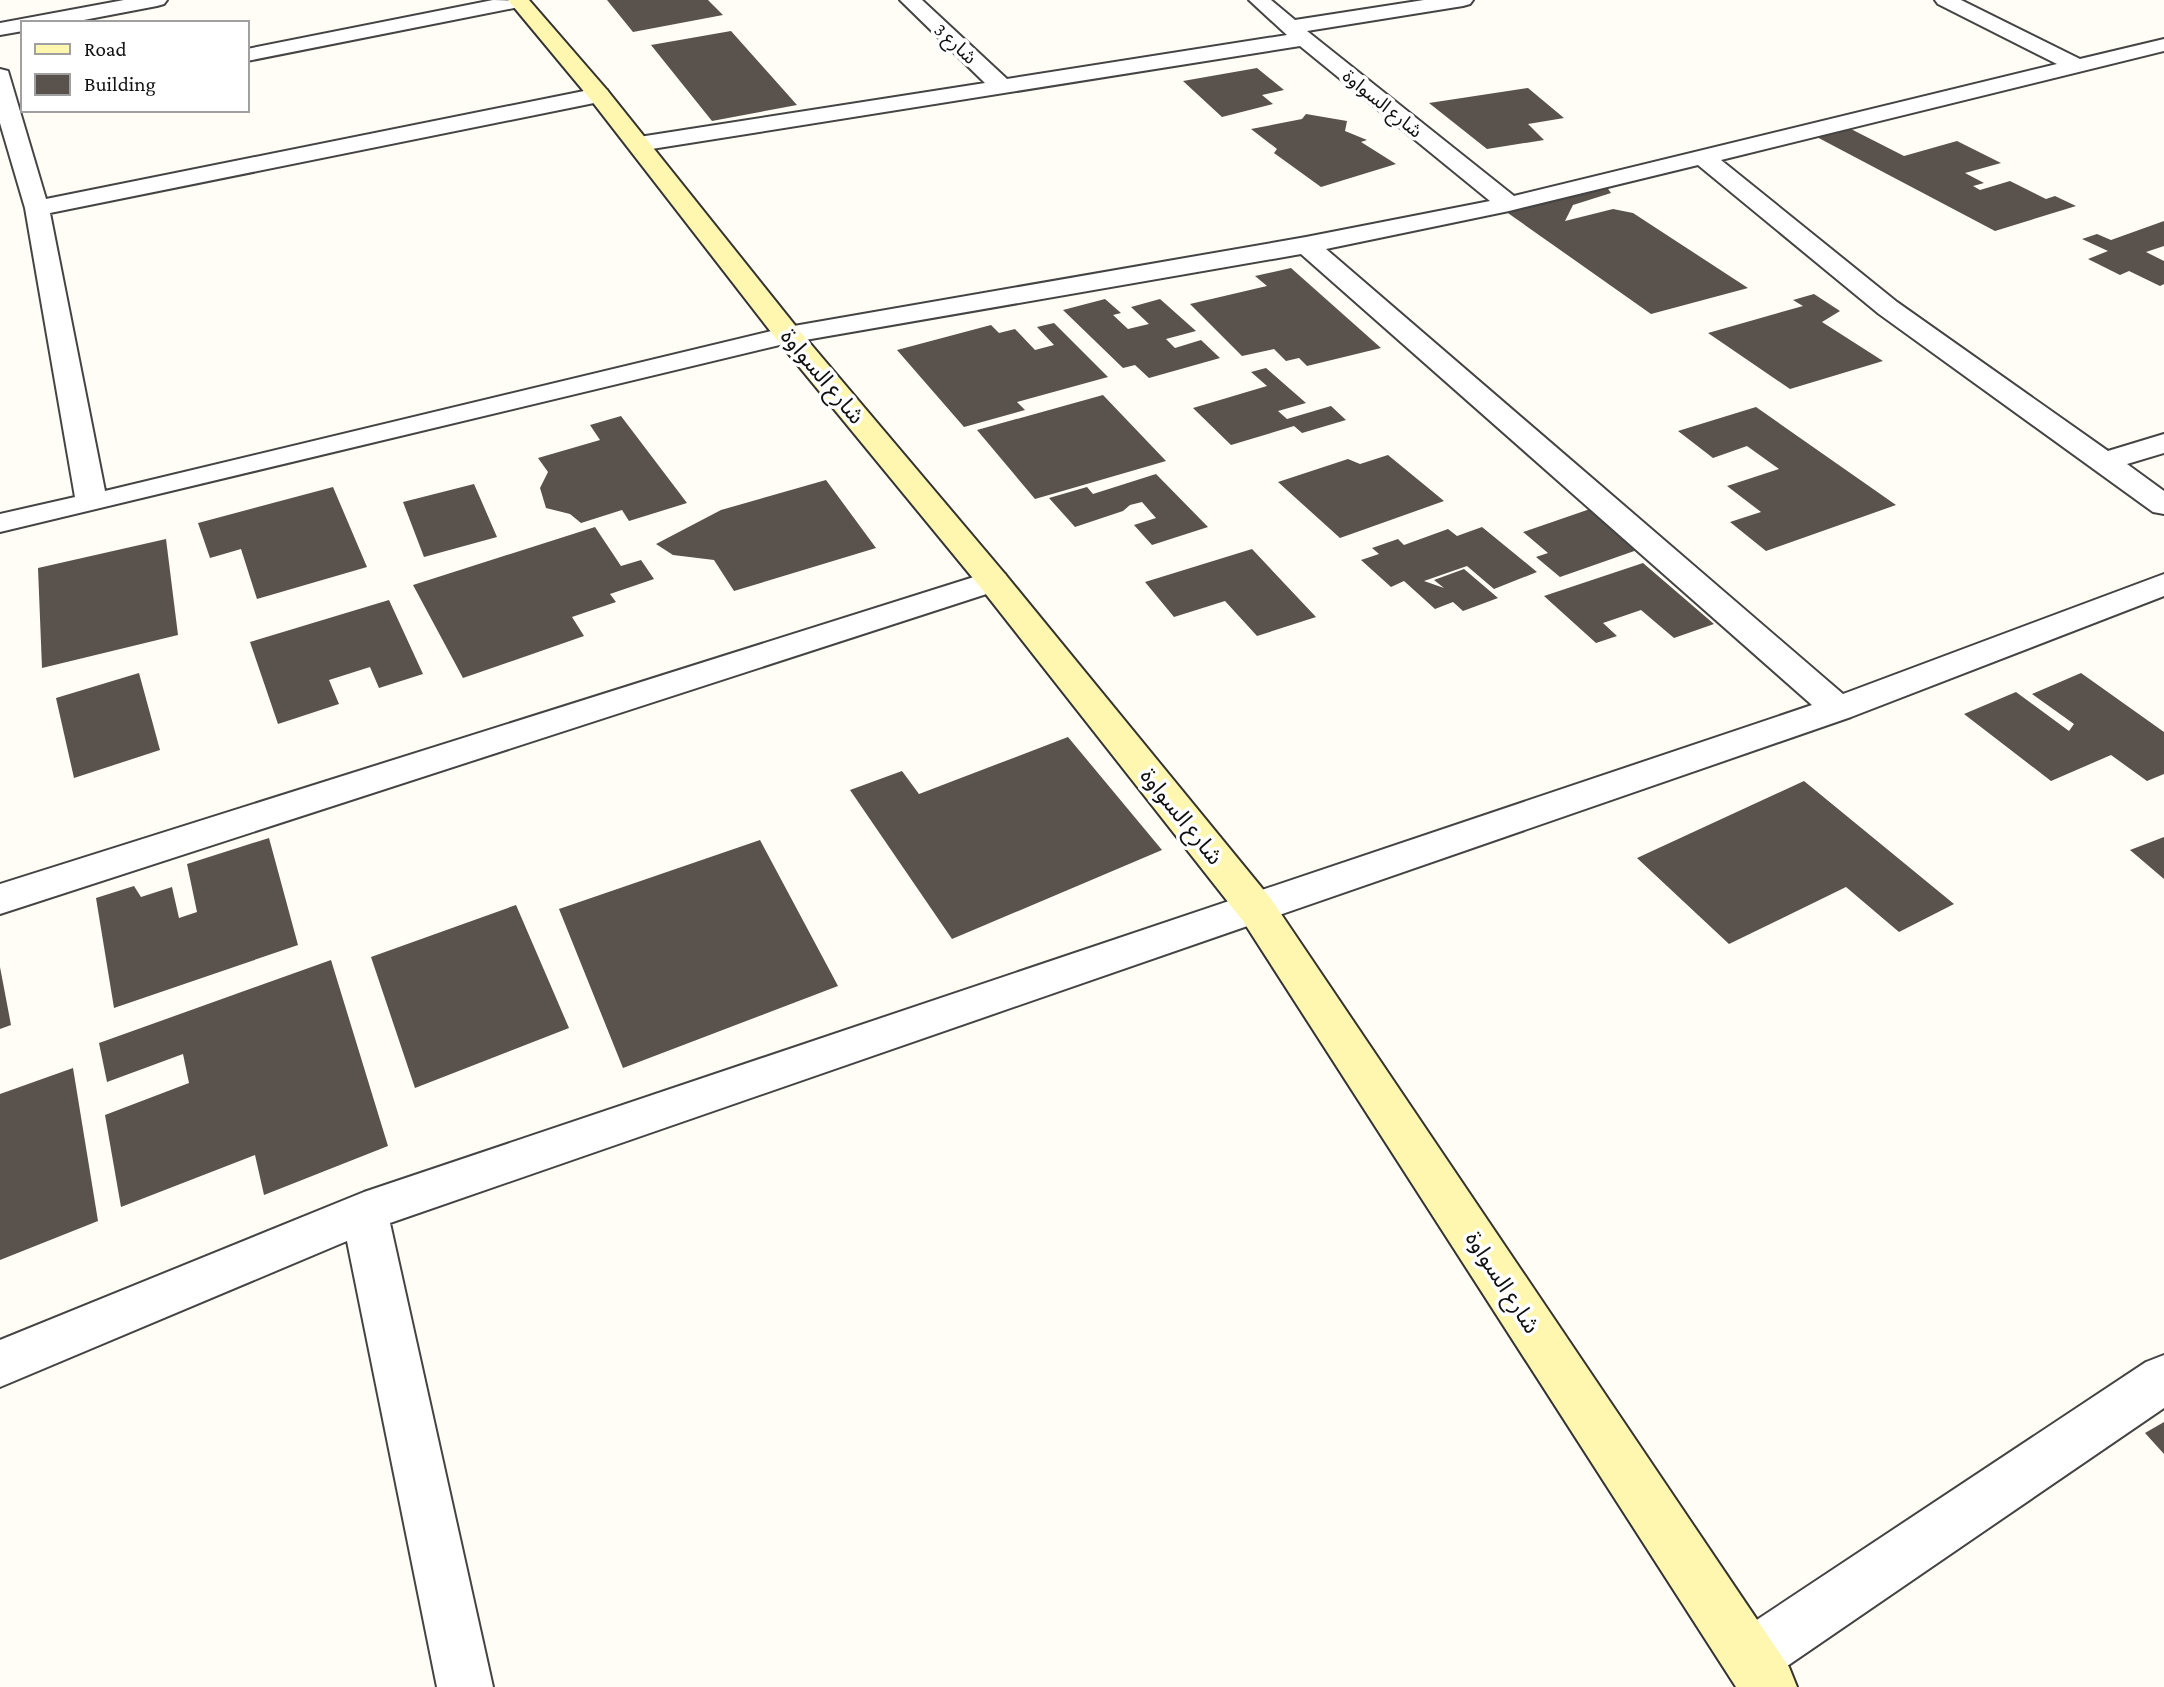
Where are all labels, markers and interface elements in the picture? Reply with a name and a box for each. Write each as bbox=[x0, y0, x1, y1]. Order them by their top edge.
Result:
street label: شارع 3 bbox=[928, 19, 981, 70]
legend bbox=[21, 21, 248, 112]
text: Road bbox=[84, 37, 127, 61]
street label: شارع السواوة bbox=[1337, 65, 1427, 144]
text: Building bbox=[84, 72, 156, 96]
street label: شارع السواوة bbox=[773, 323, 870, 431]
street label: شارع السواوة bbox=[1132, 763, 1229, 872]
street label: شارع السواوة bbox=[1457, 1226, 1546, 1340]

